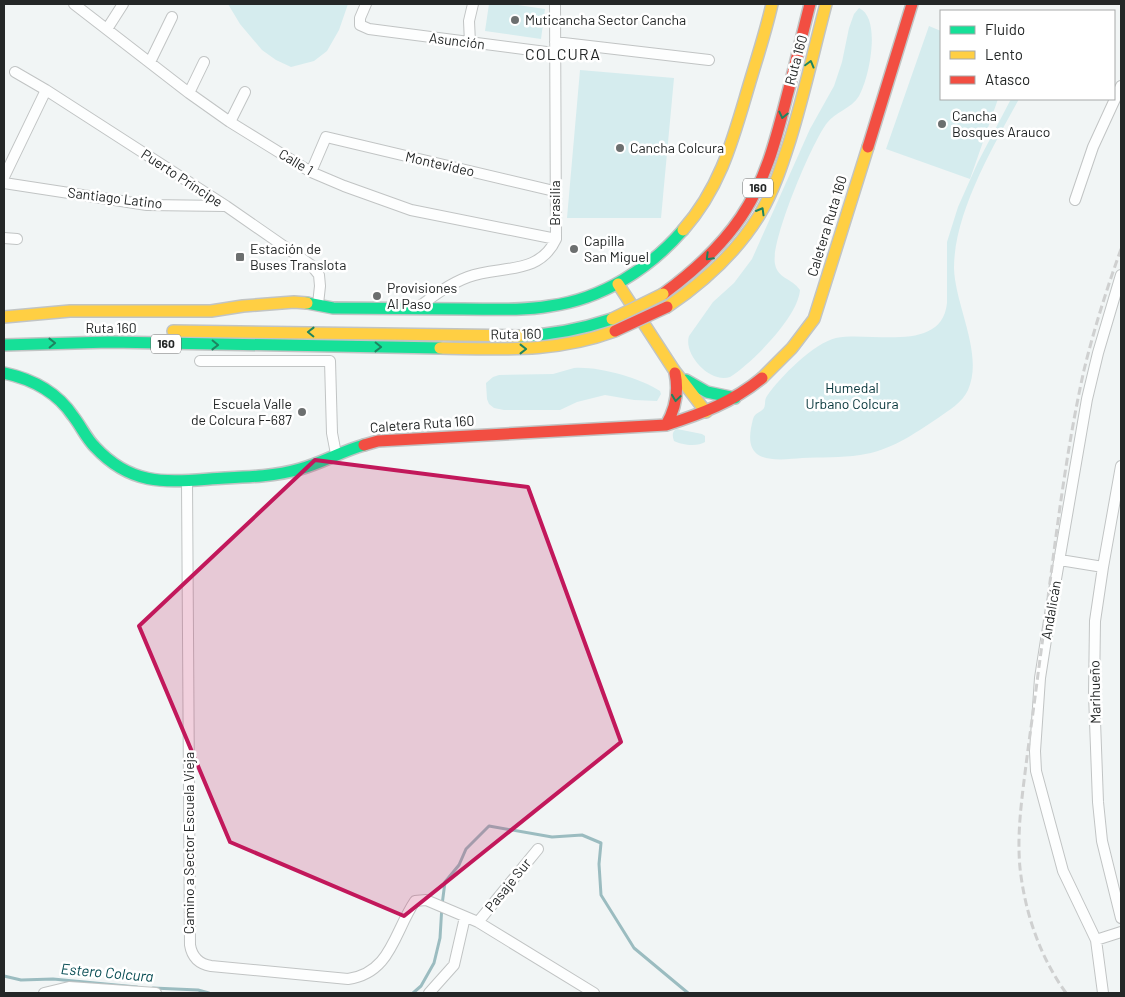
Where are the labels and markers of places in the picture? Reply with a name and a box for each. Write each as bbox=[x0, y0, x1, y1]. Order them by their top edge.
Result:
place label: Muticancha Sector Cancha bbox=[525, 11, 686, 28]
marker: Muticancha Sector Cancha bbox=[509, 14, 521, 26]
place label: Cancha Bosques Arauco bbox=[952, 107, 1050, 140]
marker: Cancha Bosques Arauco bbox=[936, 118, 948, 130]
place label: Cancha Colcura bbox=[630, 139, 724, 156]
marker: Cancha Colcura bbox=[614, 142, 626, 154]
place label: Capilla San Miguel bbox=[584, 232, 649, 265]
place label: Estación de Buses Translota bbox=[250, 240, 346, 273]
marker: Capilla San Miguel bbox=[568, 243, 580, 255]
marker: Estación de Buses Translota bbox=[234, 251, 246, 263]
place label: Provisiones Al Paso bbox=[387, 279, 458, 312]
marker: Provisiones Al Paso bbox=[371, 290, 383, 302]
place label: Escuela Valle de Colcura F-687 bbox=[191, 395, 292, 428]
marker: Escuela Valle de Colcura F-687 bbox=[296, 406, 308, 418]

